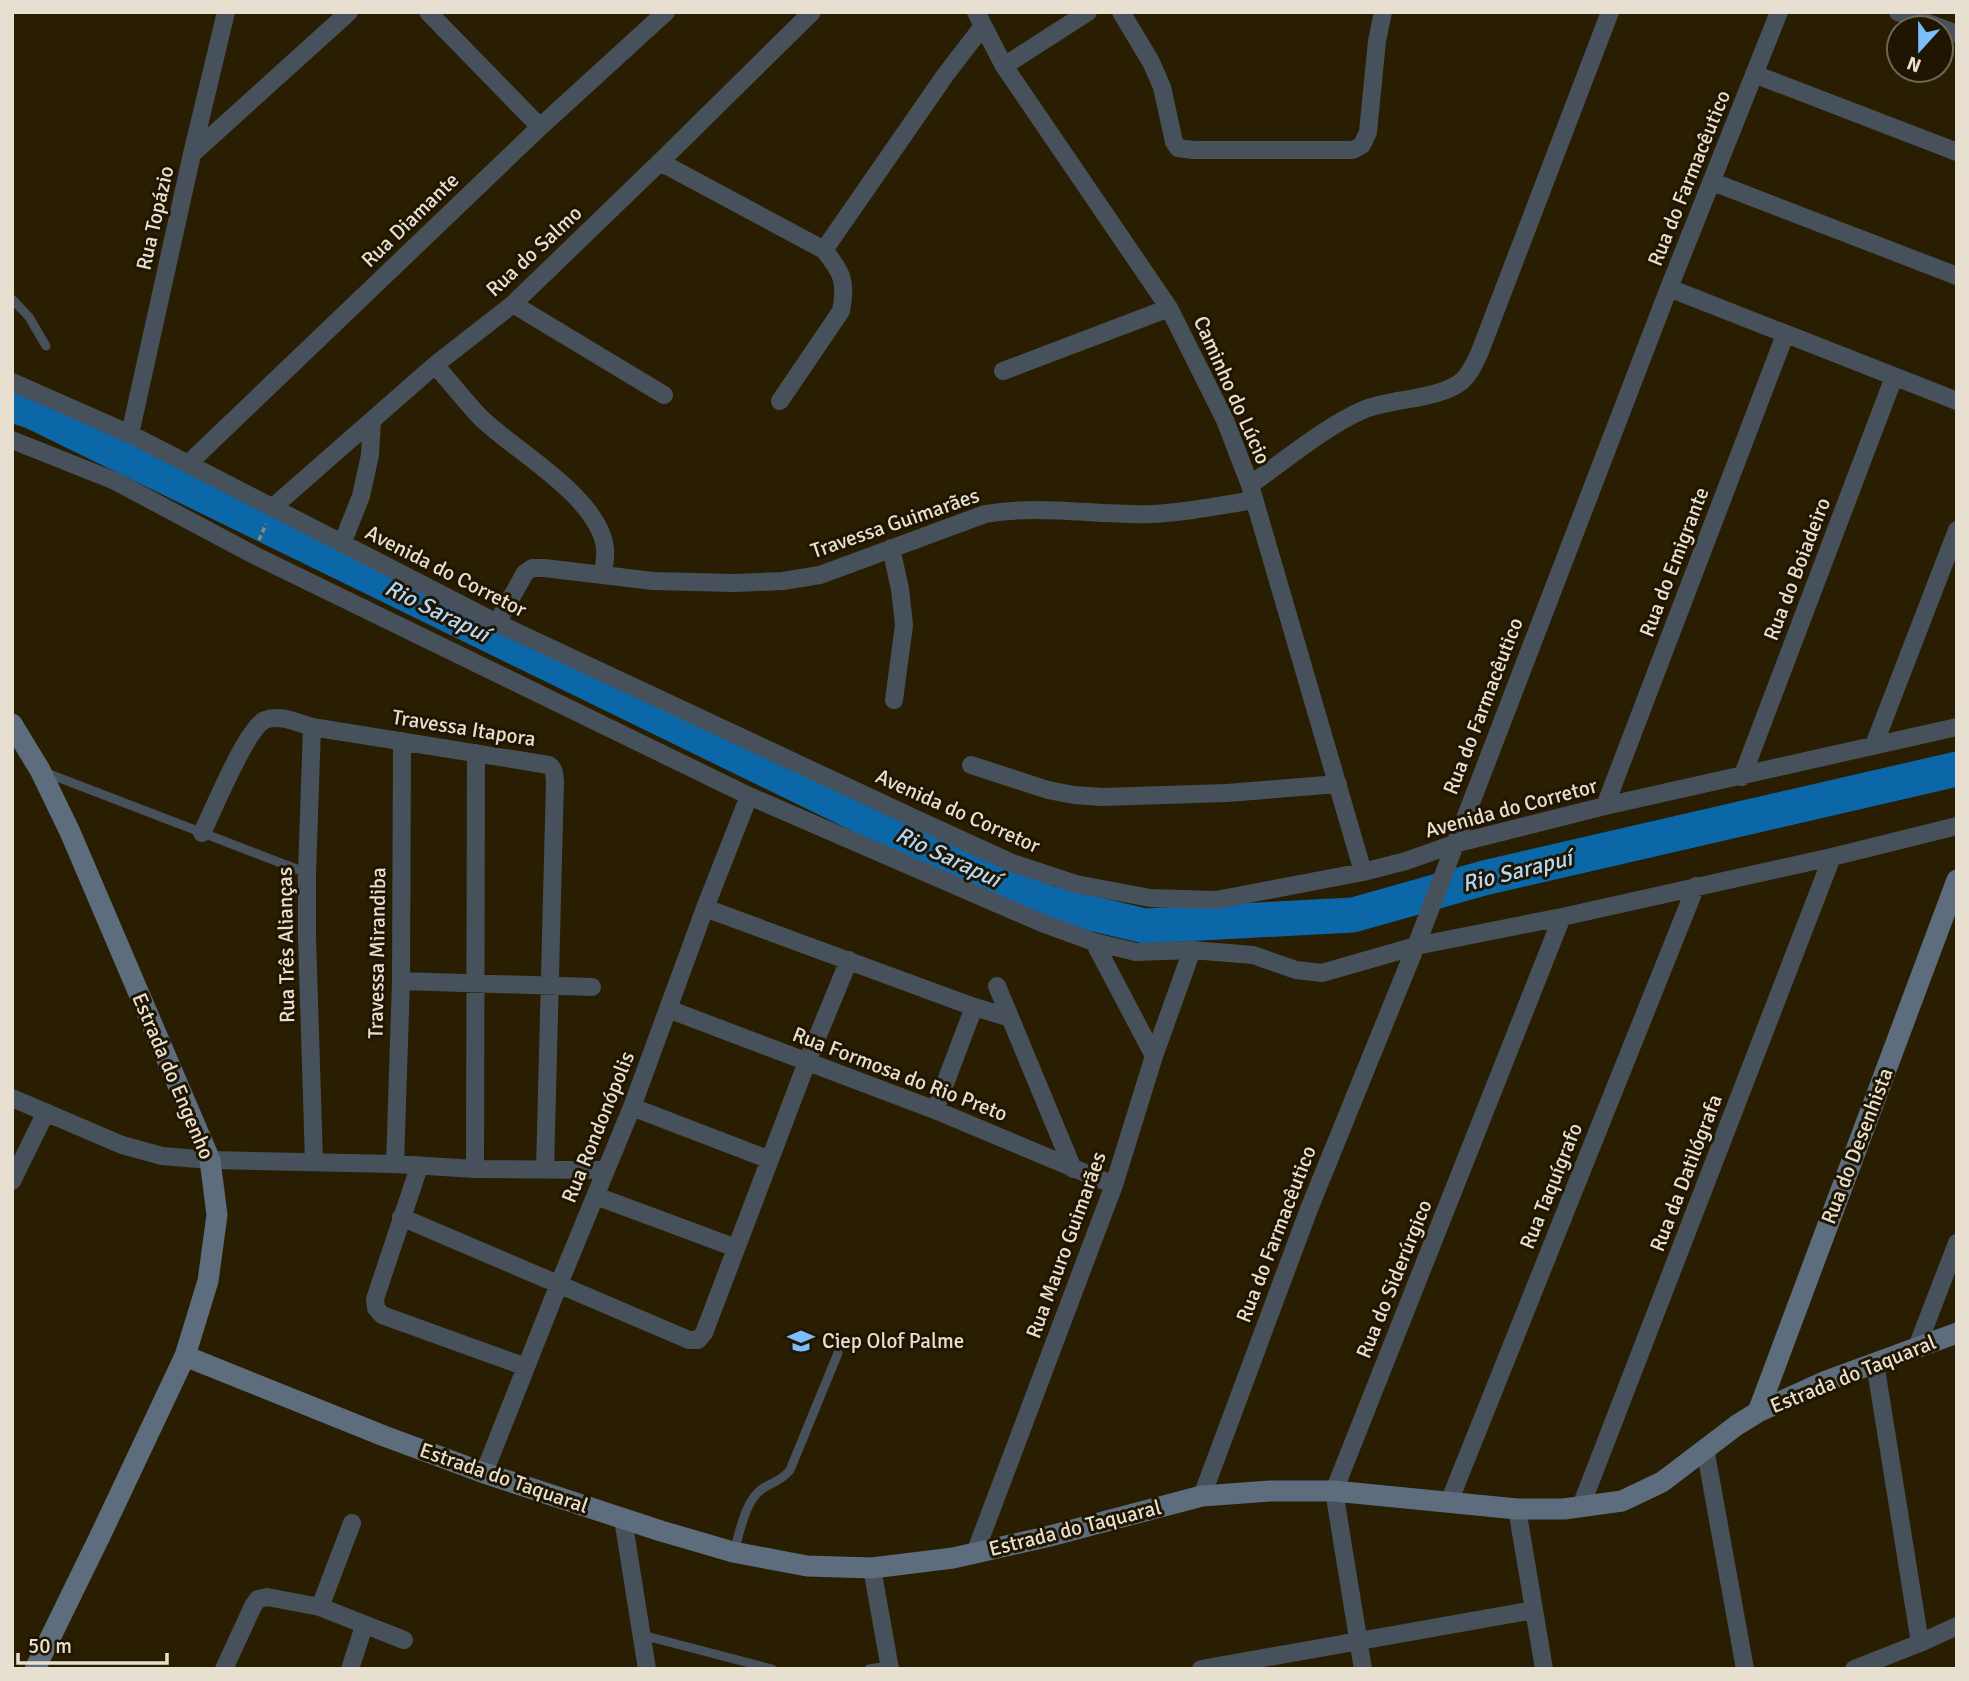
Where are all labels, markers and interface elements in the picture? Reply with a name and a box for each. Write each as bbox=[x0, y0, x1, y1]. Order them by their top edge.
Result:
north arrow bbox=[1885, 14, 1955, 84]
text: N bbox=[1904, 50, 1925, 78]
street label: Rua do Farmacêutico bbox=[1642, 86, 1736, 270]
street label: Rua Topázio bbox=[130, 163, 180, 273]
street label: Rua Diamante bbox=[356, 167, 464, 273]
street label: Rua do Salmo bbox=[481, 200, 587, 302]
street label: Caminho do Lúcio bbox=[1188, 312, 1276, 468]
street label: Travessa Guimarães bbox=[807, 482, 983, 564]
street label: Rua do Emigrante bbox=[1633, 483, 1715, 641]
street label: Rua do Boiadeiro bbox=[1758, 494, 1836, 644]
street label: Avenida do Corretor bbox=[361, 519, 531, 623]
water label: Rio Sarapuí bbox=[380, 573, 497, 650]
street label: Rua do Farmacêutico bbox=[1437, 614, 1529, 798]
street label: Travessa Itapora bbox=[390, 704, 538, 752]
street label: Avenida do Corretor bbox=[872, 763, 1045, 859]
street label: Avenida do Corretor bbox=[1422, 772, 1600, 844]
water label: Rio Sarapuí bbox=[891, 820, 1008, 895]
water label: Rio Sarapuí bbox=[1459, 842, 1579, 899]
street label: Rua Três Alianças bbox=[272, 867, 300, 1023]
street label: Travessa Mirandiba bbox=[363, 867, 391, 1039]
street label: Estrada do Engenho bbox=[126, 989, 220, 1163]
street label: Rua Formosa do Rio Preto bbox=[789, 1021, 1011, 1127]
street label: Rua Rondonópolis bbox=[556, 1047, 640, 1207]
street label: Rua do Desenhista bbox=[1815, 1064, 1899, 1228]
street label: Rua da Datilógrafa bbox=[1644, 1091, 1728, 1255]
street label: Rua Taquígrafo bbox=[1514, 1119, 1588, 1253]
street label: Rua do Farmacêutico bbox=[1230, 1142, 1322, 1326]
street label: Rua Mauro Guimarães bbox=[1020, 1148, 1112, 1342]
street label: Rua do Siderúrgico bbox=[1350, 1196, 1438, 1362]
school or university icon: Ciep Olof Palme bbox=[786, 1326, 816, 1356]
place label: Ciep Olof Palme bbox=[822, 1328, 964, 1354]
street label: Estrada do Taquaral bbox=[1766, 1329, 1940, 1419]
street label: Estrada do Taquaral bbox=[416, 1437, 592, 1519]
street label: Estrada do Taquaral bbox=[986, 1494, 1164, 1562]
scale bar bbox=[18, 1622, 166, 1666]
text: 50 m bbox=[28, 1633, 72, 1659]

